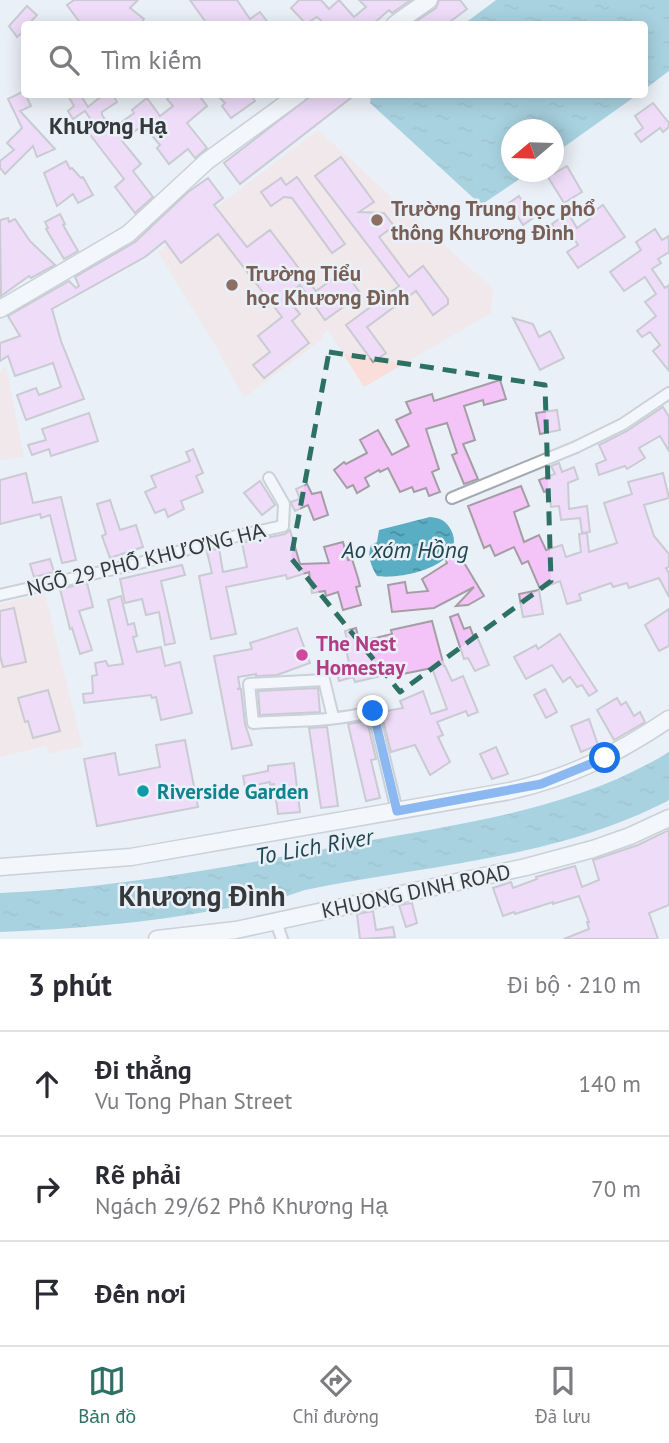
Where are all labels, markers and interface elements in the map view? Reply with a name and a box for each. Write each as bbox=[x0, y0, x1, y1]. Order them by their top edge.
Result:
search box bbox=[21, 21, 648, 98]
icon: search bbox=[45, 41, 83, 79]
text: Tìm kiếm bbox=[101, 43, 202, 76]
district label: Khương Hạ bbox=[49, 111, 167, 140]
north arrow bbox=[501, 119, 564, 182]
place label: Trường Trung học phổ thông Khương Đình bbox=[391, 195, 596, 246]
marker: Trường Trung học phổ thông Khương Đình bbox=[369, 212, 385, 228]
place label: Trường Tiểu học Khương Đình bbox=[246, 260, 409, 311]
marker: Trường Tiểu học Khương Đình bbox=[224, 277, 240, 293]
street label: NGÕ 29 PHỐ KHƯƠNG HẠ bbox=[24, 516, 268, 602]
water label: Ao xóm Hồng bbox=[341, 535, 469, 564]
place label: The Nest Homestay bbox=[316, 630, 406, 681]
marker: The Nest Homestay bbox=[294, 647, 310, 663]
route end bbox=[357, 695, 388, 726]
route start bbox=[589, 742, 620, 773]
place label: Riverside Garden bbox=[157, 778, 309, 805]
marker: Riverside Garden bbox=[135, 783, 151, 799]
water label: To Lich River bbox=[253, 821, 377, 871]
street label: KHUONG DINH ROAD bbox=[319, 858, 513, 924]
district label: Khương Đình bbox=[119, 877, 285, 914]
text: 3 phút bbox=[28, 965, 112, 1004]
text: Đi bộ · 210 m bbox=[508, 970, 641, 999]
text: Đi thẳng bbox=[95, 1053, 192, 1086]
icon: ahead bbox=[28, 1065, 66, 1103]
text: 140 m bbox=[579, 1069, 641, 1098]
text: Vu Tong Phan Street bbox=[95, 1086, 292, 1115]
text: Rẽ phải bbox=[95, 1158, 181, 1191]
icon: right bbox=[28, 1170, 66, 1208]
text: 70 m bbox=[591, 1174, 641, 1203]
text: Ngách 29/62 Phố Khương Hạ bbox=[95, 1191, 388, 1220]
icon: arrive bbox=[28, 1275, 66, 1313]
text: Đến nơi bbox=[95, 1277, 186, 1310]
tab: Bản đồ bbox=[78, 1362, 136, 1428]
tab: Chỉ đường bbox=[292, 1362, 379, 1428]
tab: Đã lưu bbox=[535, 1362, 591, 1428]

